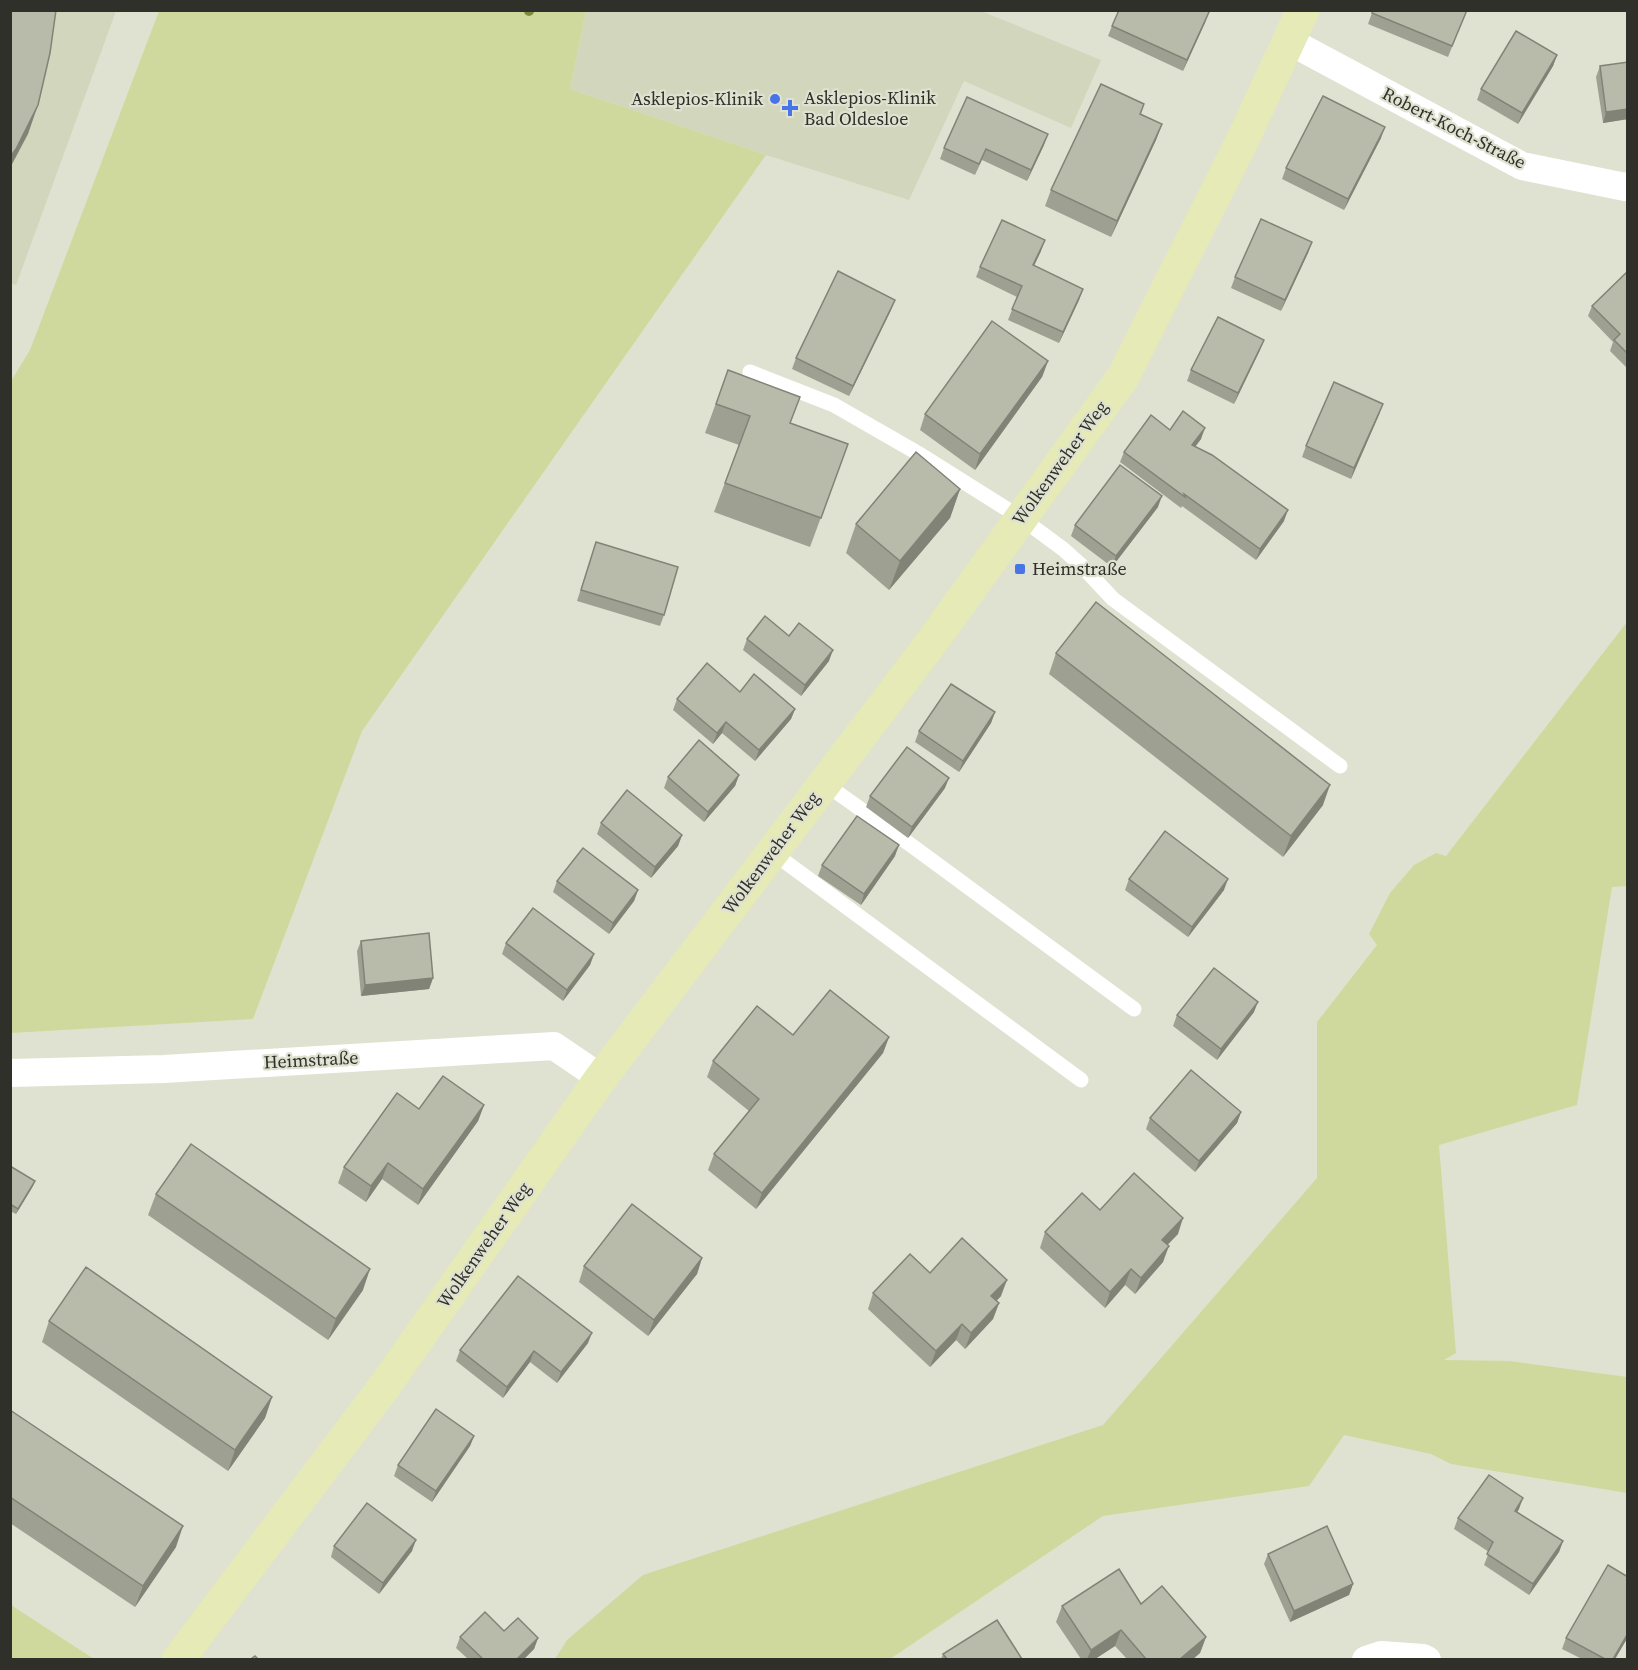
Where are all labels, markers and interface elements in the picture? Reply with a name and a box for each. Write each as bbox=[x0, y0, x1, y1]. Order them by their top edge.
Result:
street label: Robert-Koch-Straße bbox=[1378, 81, 1530, 175]
place label: Asklepios-Klinik Bad Oldesloe bbox=[804, 85, 936, 131]
place label: Asklepios-Klinik bbox=[631, 86, 763, 111]
marker: Asklepios-Klinik bbox=[768, 92, 782, 106]
marker: Asklepios-Klinik Bad Oldesloe bbox=[781, 99, 799, 117]
street label: Wolkenweher Weg bbox=[1006, 395, 1113, 530]
place label: Heimstraße bbox=[1032, 556, 1127, 581]
marker: Heimstraße bbox=[1013, 562, 1027, 576]
street label: Wolkenweher Weg bbox=[716, 786, 825, 919]
street label: Heimstraße bbox=[263, 1045, 359, 1074]
street label: Wolkenweher Weg bbox=[431, 1177, 536, 1313]

